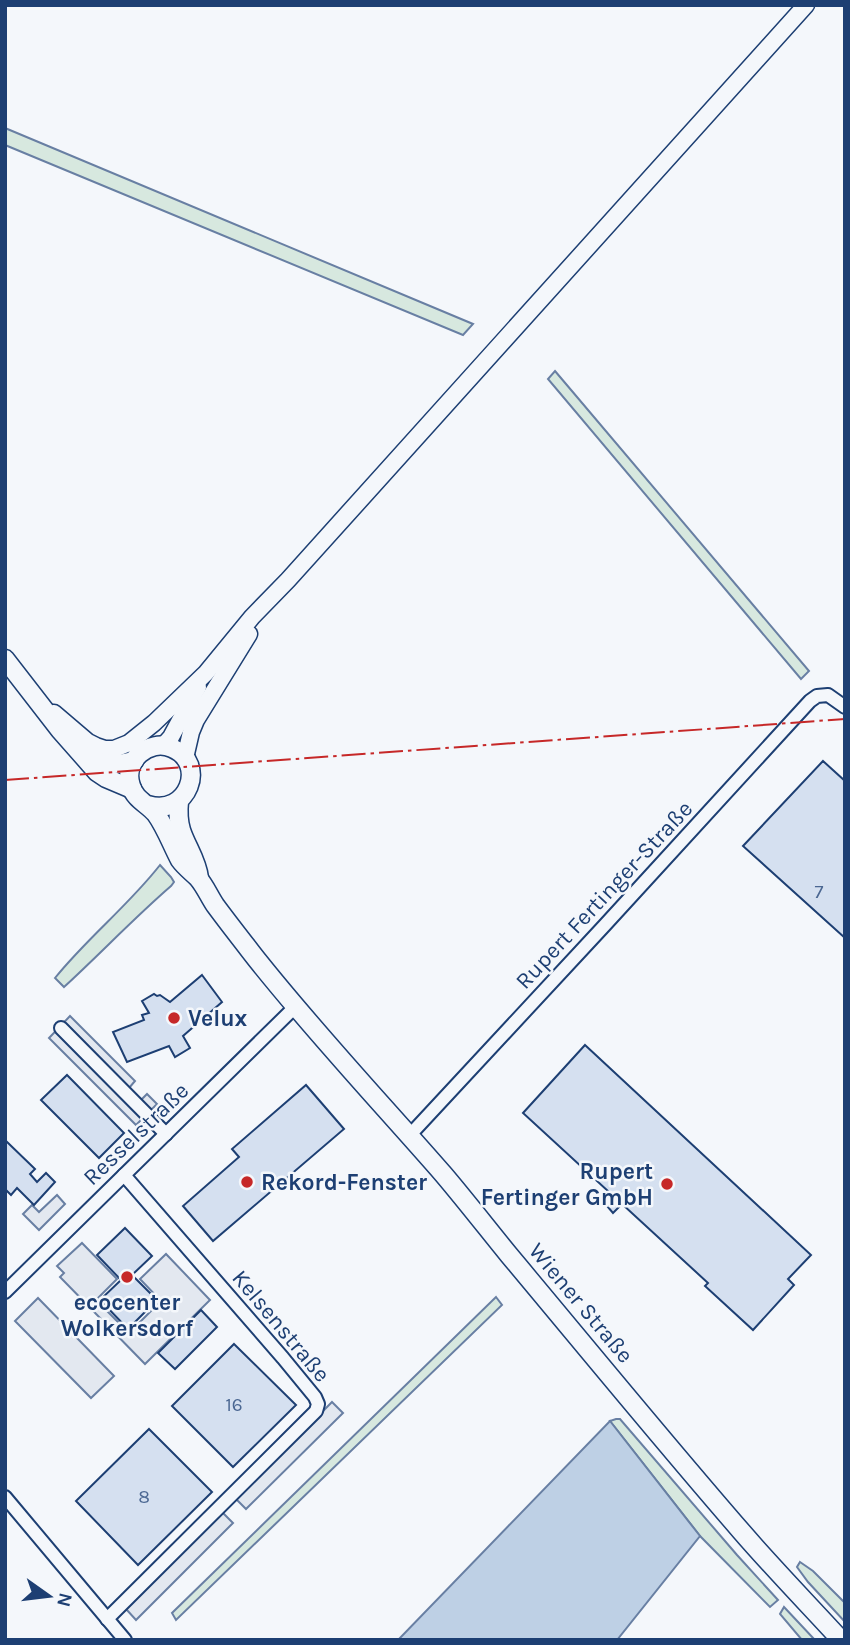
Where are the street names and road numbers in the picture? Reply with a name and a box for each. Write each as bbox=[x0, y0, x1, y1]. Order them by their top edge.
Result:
street label: Rupert Fertinger-Straße bbox=[510, 795, 698, 995]
street label: Resselstraße bbox=[78, 1077, 194, 1191]
street label: Wiener Straße bbox=[523, 1238, 639, 1368]
street label: Kelsenstraße bbox=[226, 1265, 336, 1387]

